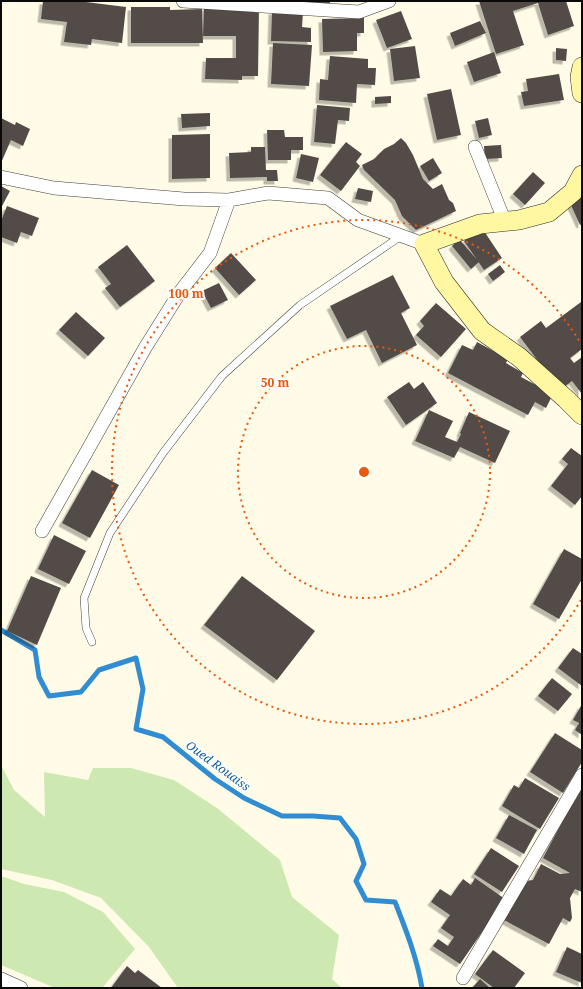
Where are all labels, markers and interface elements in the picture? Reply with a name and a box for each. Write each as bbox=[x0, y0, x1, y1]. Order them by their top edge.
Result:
text: 100 m bbox=[168, 285, 204, 302]
text: 50 m bbox=[261, 374, 289, 391]
centre of rings bbox=[357, 465, 371, 479]
water label: Oued Rouaiss bbox=[183, 736, 254, 795]

